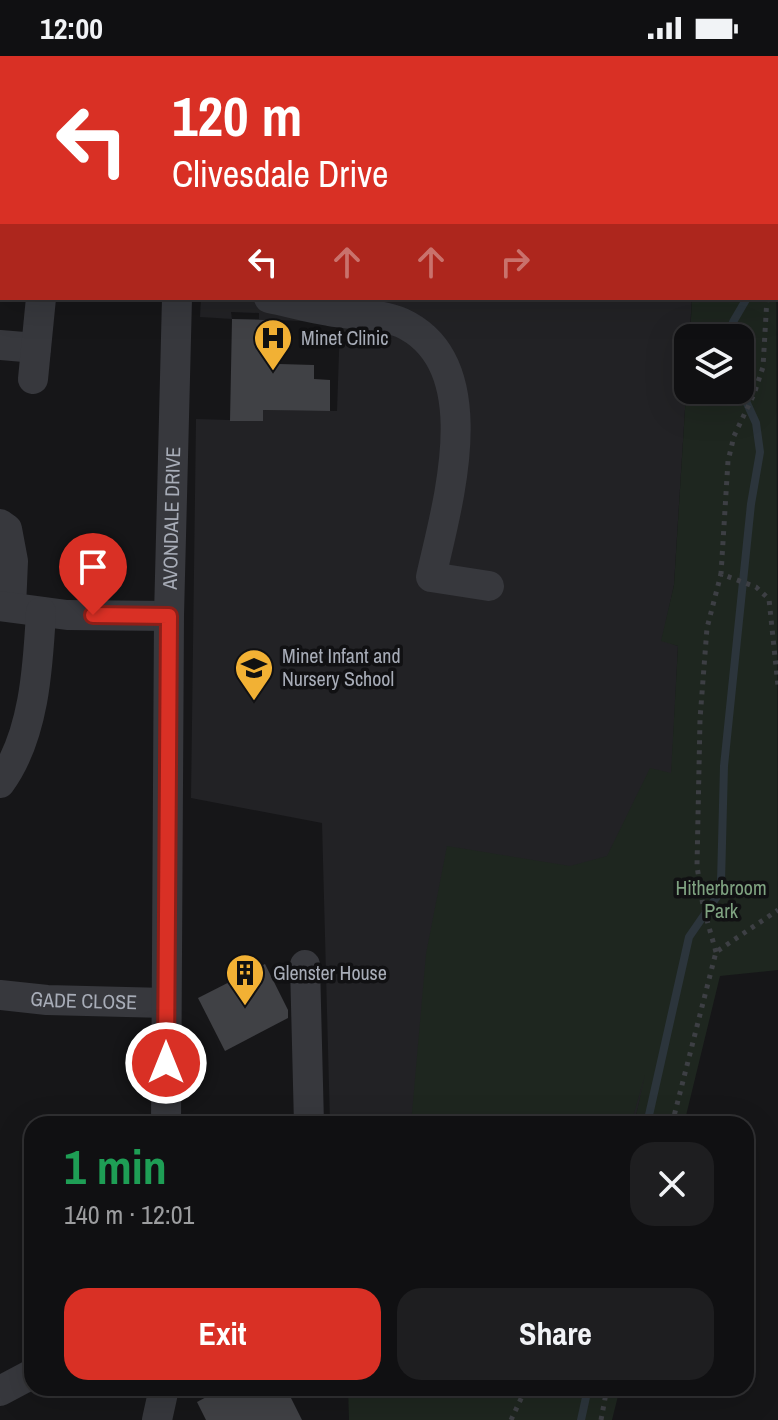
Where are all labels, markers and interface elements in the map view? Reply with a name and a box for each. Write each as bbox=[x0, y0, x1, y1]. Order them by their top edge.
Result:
text: 12:00 bbox=[40, 8, 103, 48]
text: 120 m bbox=[172, 78, 302, 153]
icon: left bbox=[40, 88, 144, 192]
text: Clivesdale Drive bbox=[172, 150, 389, 198]
icon: left bbox=[241, 240, 285, 284]
icon: ahead bbox=[325, 240, 369, 284]
icon: ahead bbox=[409, 240, 453, 284]
icon: right bbox=[493, 240, 537, 284]
hospital icon: Minet Clinic bbox=[252, 317, 294, 372]
place label: Minet Clinic bbox=[301, 324, 389, 351]
map controls bbox=[674, 324, 754, 404]
button: layers bbox=[674, 324, 754, 404]
street label: AVONDALE DRIVE bbox=[156, 446, 186, 591]
pin bbox=[59, 533, 127, 615]
icon: arrive bbox=[71, 545, 115, 589]
place label: Minet Infant and Nursery School bbox=[282, 642, 401, 692]
school or university icon: Minet Infant and Nursery School bbox=[233, 647, 275, 702]
park label: Hitherbroom Park bbox=[675, 874, 767, 924]
building icon: Glenster House bbox=[224, 952, 266, 1007]
place label: Glenster House bbox=[273, 959, 387, 986]
street label: GADE CLOSE bbox=[29, 984, 137, 1015]
position arrow bbox=[124, 1021, 208, 1105]
text: 1 min bbox=[64, 1134, 167, 1199]
button: close bbox=[630, 1142, 714, 1226]
text: 140 m · 12:01 bbox=[64, 1197, 194, 1232]
button: Exit bbox=[64, 1288, 381, 1380]
button: Share bbox=[397, 1288, 714, 1380]

